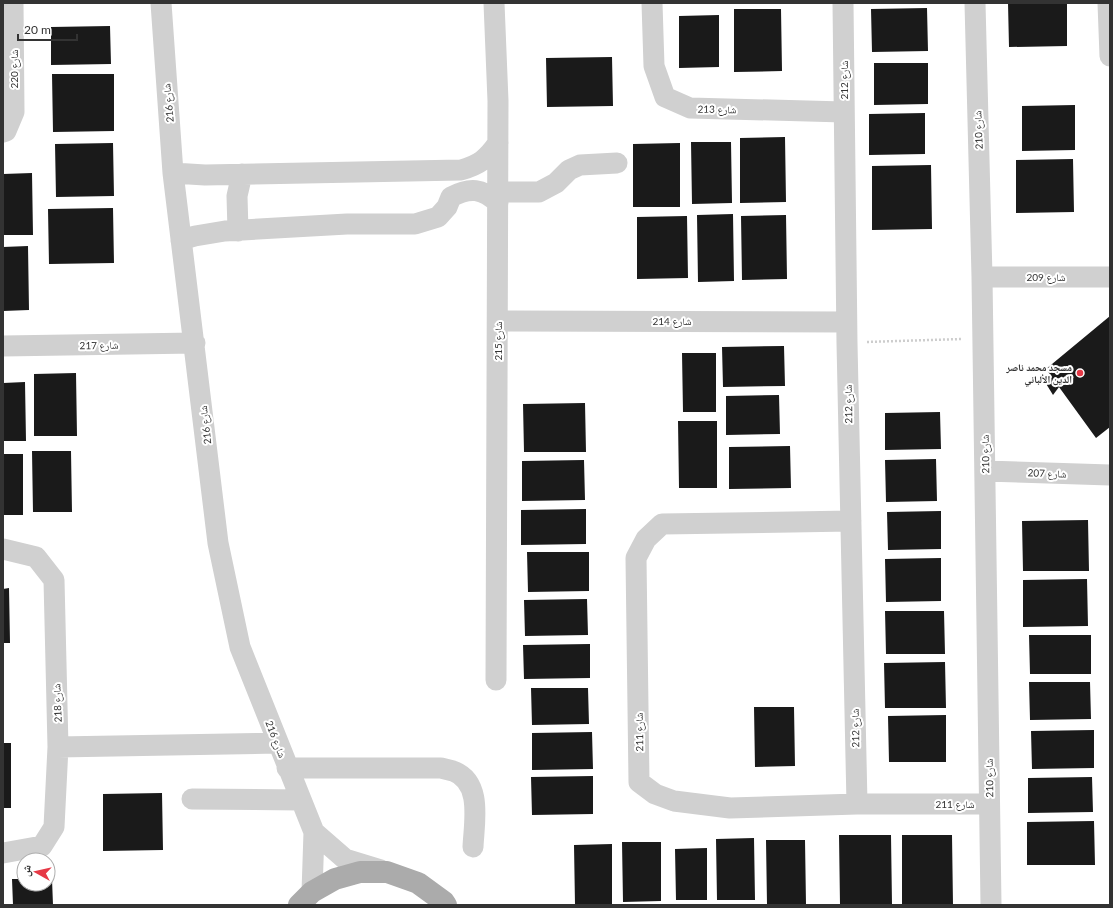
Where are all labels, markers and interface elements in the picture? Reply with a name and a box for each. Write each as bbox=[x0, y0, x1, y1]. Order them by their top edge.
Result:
scale bar bbox=[18, 16, 77, 42]
text: 20 m bbox=[24, 22, 51, 37]
street label: شارع 220 bbox=[8, 49, 21, 88]
street label: شارع 212 bbox=[838, 60, 851, 99]
street label: شارع 216 bbox=[160, 83, 177, 123]
street label: شارع 213 bbox=[697, 103, 737, 116]
street label: شارع 210 bbox=[971, 110, 986, 150]
street label: شارع 209 bbox=[1027, 271, 1066, 284]
street label: شارع 214 bbox=[653, 315, 692, 328]
street label: شارع 215 bbox=[492, 321, 505, 360]
street label: شارع 217 bbox=[79, 339, 119, 352]
place label: مسجد محمد ناصر الدين الألباني bbox=[1005, 361, 1072, 387]
marker: مسجد محمد ناصر الدين الألباني bbox=[1075, 368, 1085, 378]
street label: شارع 212 bbox=[842, 384, 855, 424]
street label: شارع 216 bbox=[197, 404, 214, 445]
street label: شارع 210 bbox=[979, 434, 992, 474]
street label: شارع 207 bbox=[1027, 466, 1067, 481]
street label: شارع 218 bbox=[50, 683, 65, 723]
street label: شارع 212 bbox=[849, 708, 862, 748]
street label: شارع 211 bbox=[633, 712, 646, 752]
street label: شارع 216 bbox=[262, 719, 289, 760]
street label: شارع 210 bbox=[983, 758, 996, 798]
street label: شارع 211 bbox=[936, 798, 975, 811]
north arrow bbox=[16, 852, 56, 892]
text: ش bbox=[18, 864, 35, 878]

